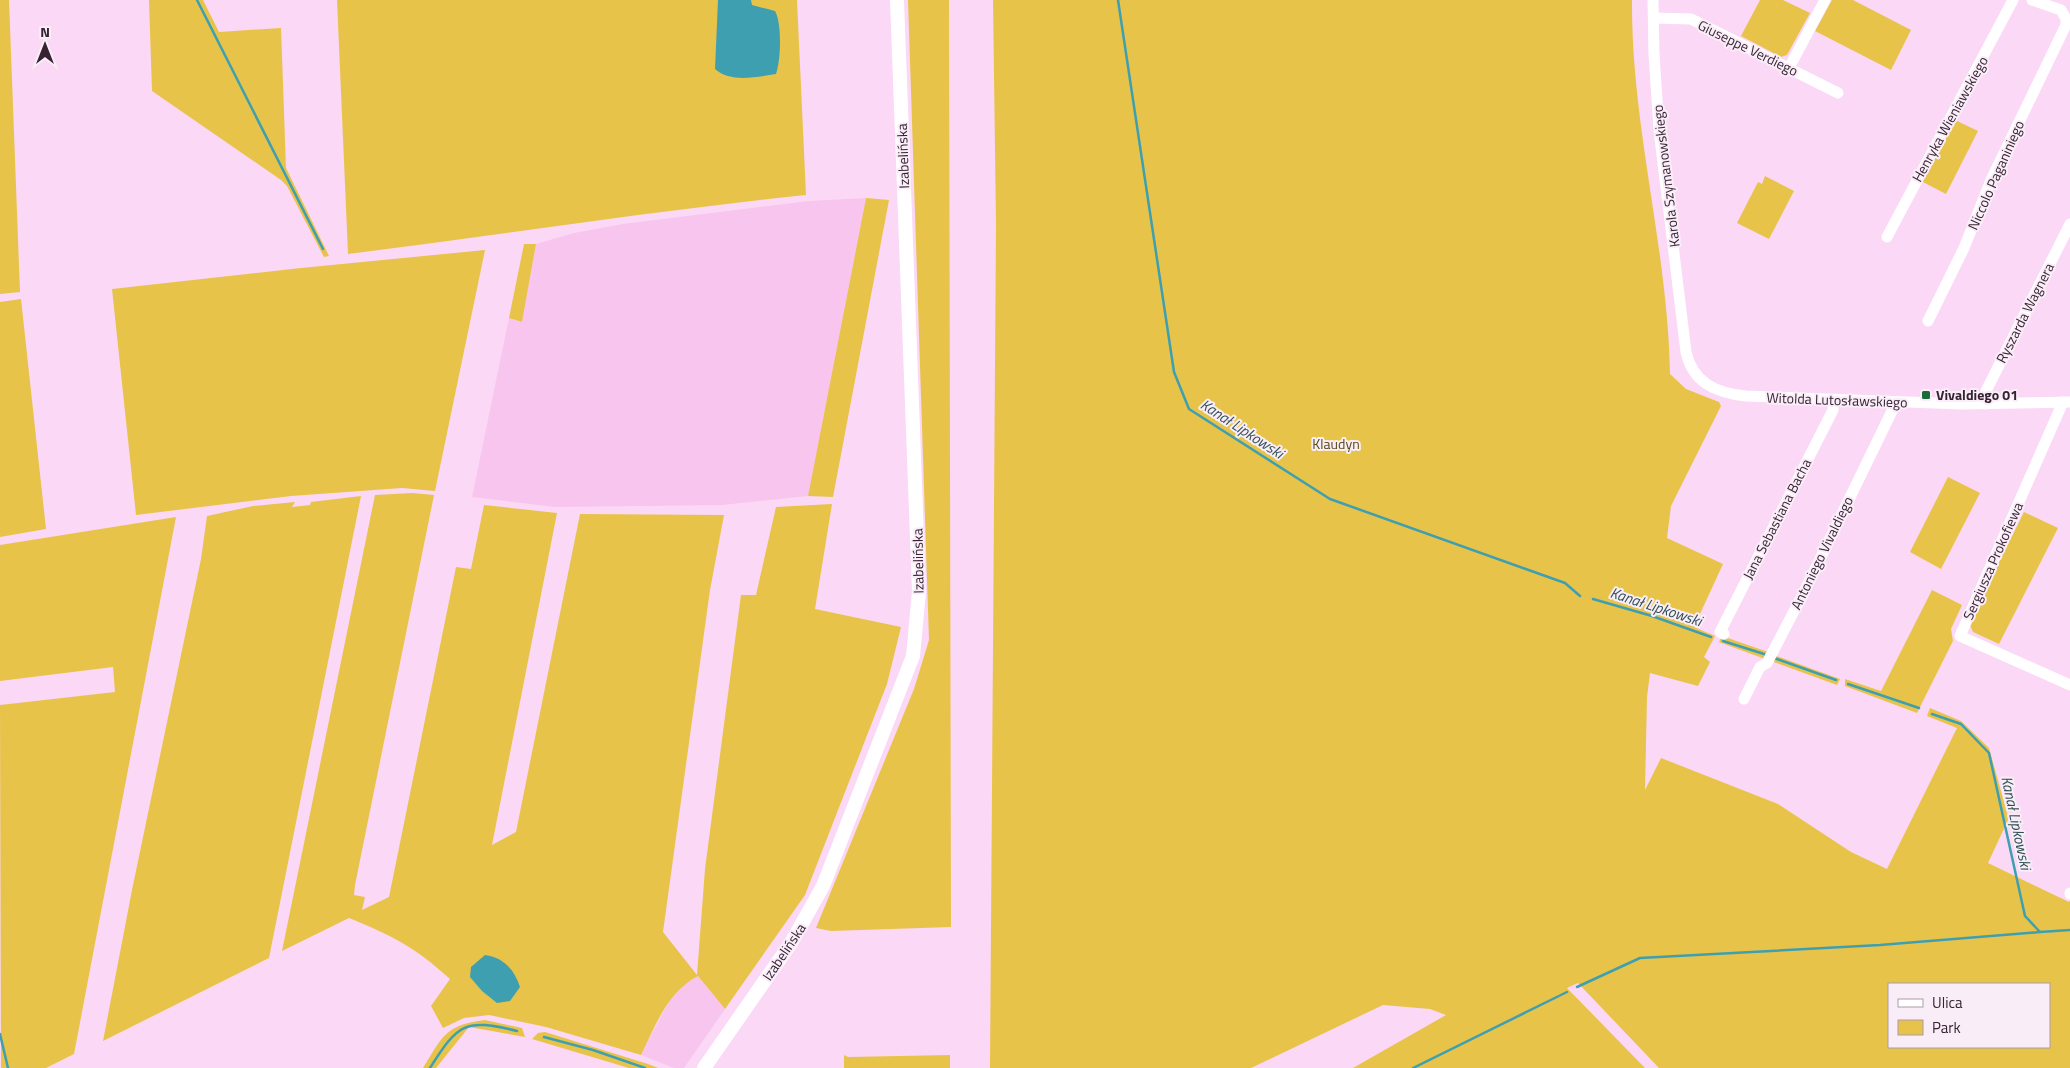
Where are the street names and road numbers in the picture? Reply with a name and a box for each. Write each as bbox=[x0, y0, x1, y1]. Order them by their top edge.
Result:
street label: Giuseppe Verdiego bbox=[1695, 14, 1802, 81]
street label: Henryka Wieniawskiego bbox=[1906, 52, 1993, 186]
street label: Karola Szymanowskiego bbox=[1646, 104, 1685, 248]
street label: Niccolo Paganiniego bbox=[1962, 117, 2029, 233]
street label: Izabelińska bbox=[891, 123, 914, 189]
street label: Ryszarda Wagnera bbox=[1990, 259, 2059, 367]
street label: Witolda Lutosławskiego bbox=[1766, 387, 1908, 412]
street label: Jana Sebastiana Bacha bbox=[1737, 455, 1816, 583]
street label: Antoniego Vivaldiego bbox=[1785, 493, 1858, 613]
street label: Sergiusza Prokofiewa bbox=[1957, 499, 2028, 623]
street label: Izabelińska bbox=[906, 528, 929, 594]
street label: Izabelińska bbox=[757, 919, 811, 985]

